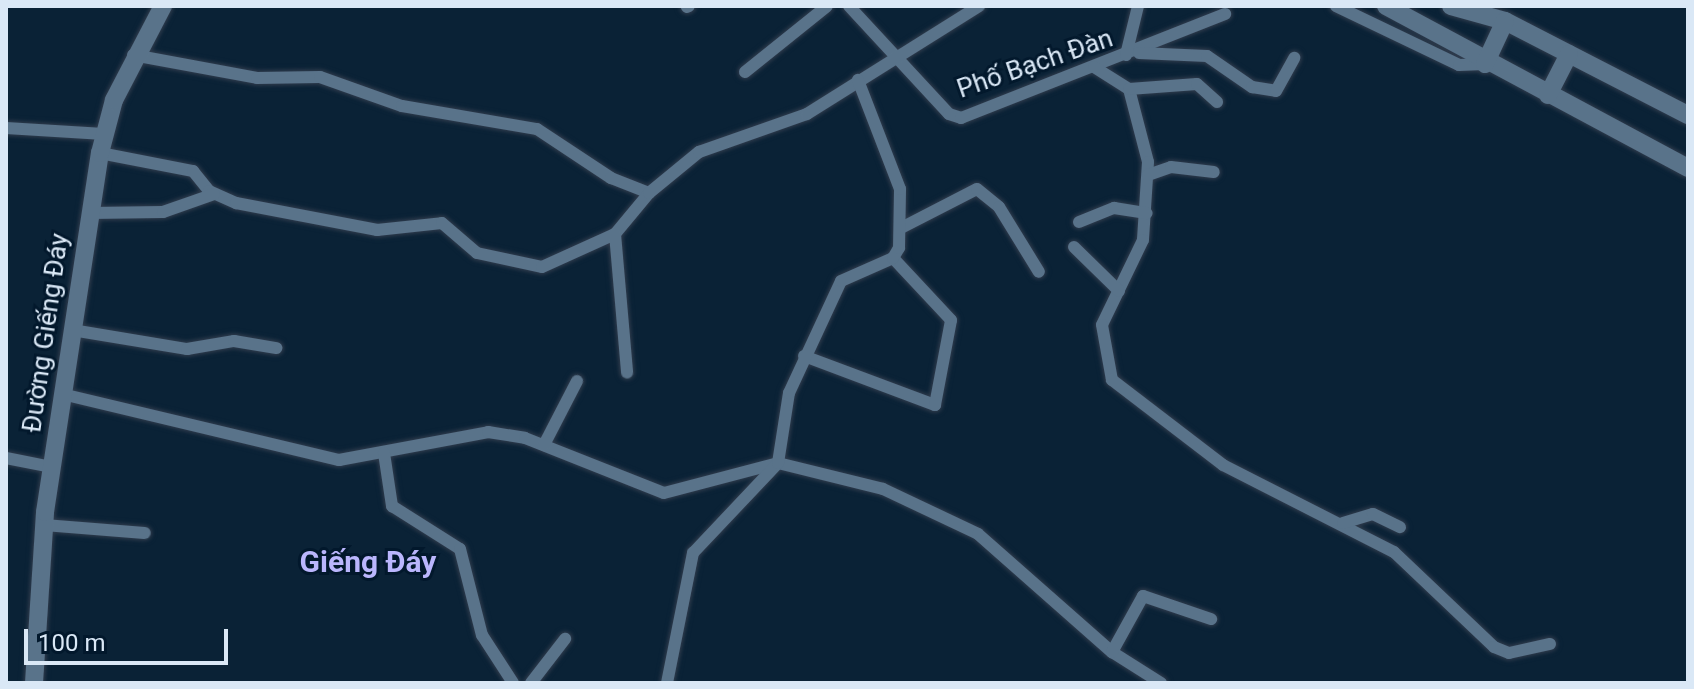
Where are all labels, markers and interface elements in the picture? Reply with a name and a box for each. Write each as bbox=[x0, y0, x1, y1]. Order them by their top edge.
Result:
street label: Phố Bạch Đàn bbox=[953, 23, 1117, 105]
street label: Đường Giếng Đáy bbox=[17, 231, 75, 435]
district label: Giếng Đáy bbox=[300, 544, 436, 580]
scale bar bbox=[28, 613, 232, 663]
text: 100 m bbox=[38, 629, 105, 657]

